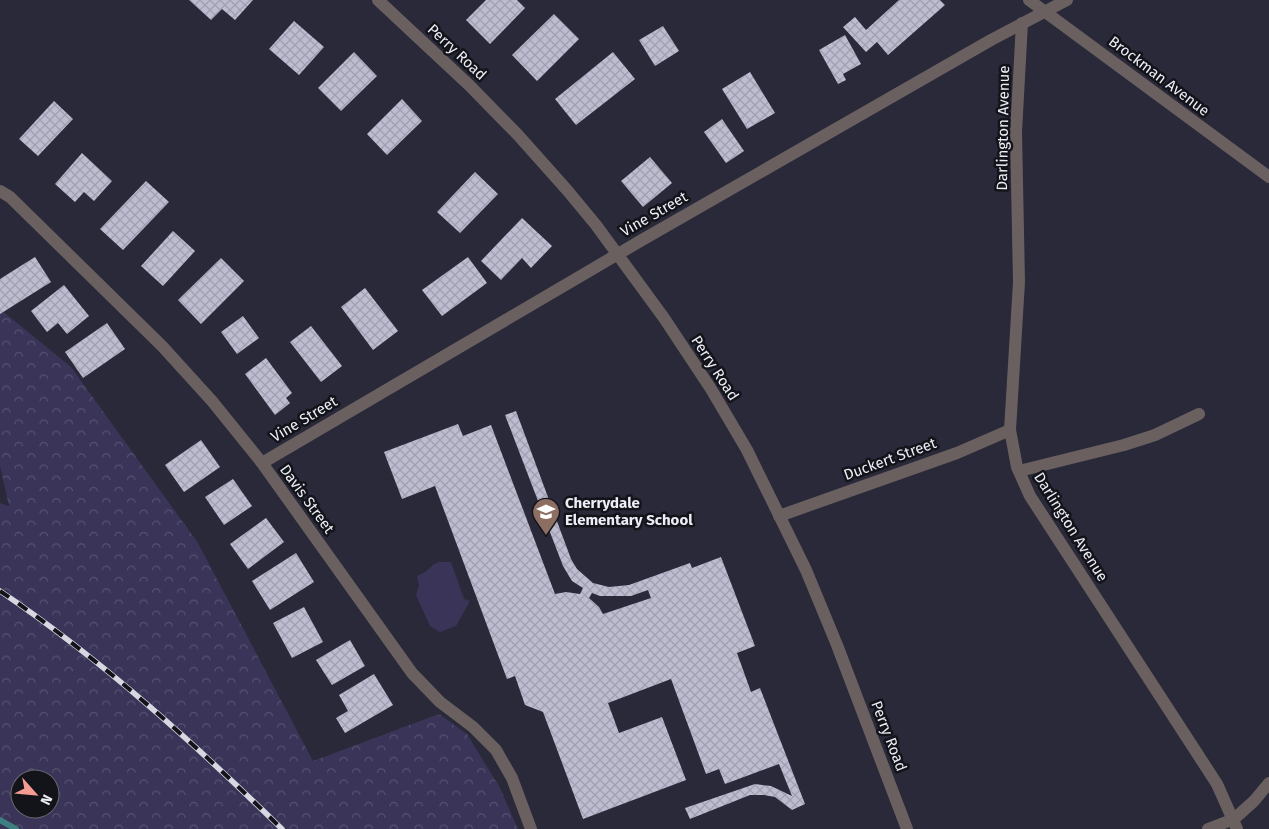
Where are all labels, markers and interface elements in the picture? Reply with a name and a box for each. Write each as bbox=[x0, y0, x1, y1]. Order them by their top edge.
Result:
street label: Perry Road bbox=[424, 20, 490, 84]
street label: Brockman Avenue bbox=[1105, 32, 1213, 120]
street label: Darlington Avenue bbox=[993, 65, 1013, 191]
street label: Vine Street bbox=[617, 187, 691, 240]
street label: Perry Road bbox=[687, 332, 743, 404]
street label: Vine Street bbox=[268, 392, 341, 446]
street label: Duckert Street bbox=[841, 434, 939, 484]
street label: Davis Street bbox=[276, 461, 338, 537]
street label: Darlington Avenue bbox=[1030, 469, 1112, 585]
place label: Cherrydale Elementary School bbox=[565, 494, 693, 529]
school or university icon: Cherrydale Elementary School bbox=[531, 497, 561, 536]
street label: Perry Road bbox=[867, 698, 911, 774]
north arrow bbox=[10, 769, 60, 819]
text: N bbox=[36, 792, 56, 808]

